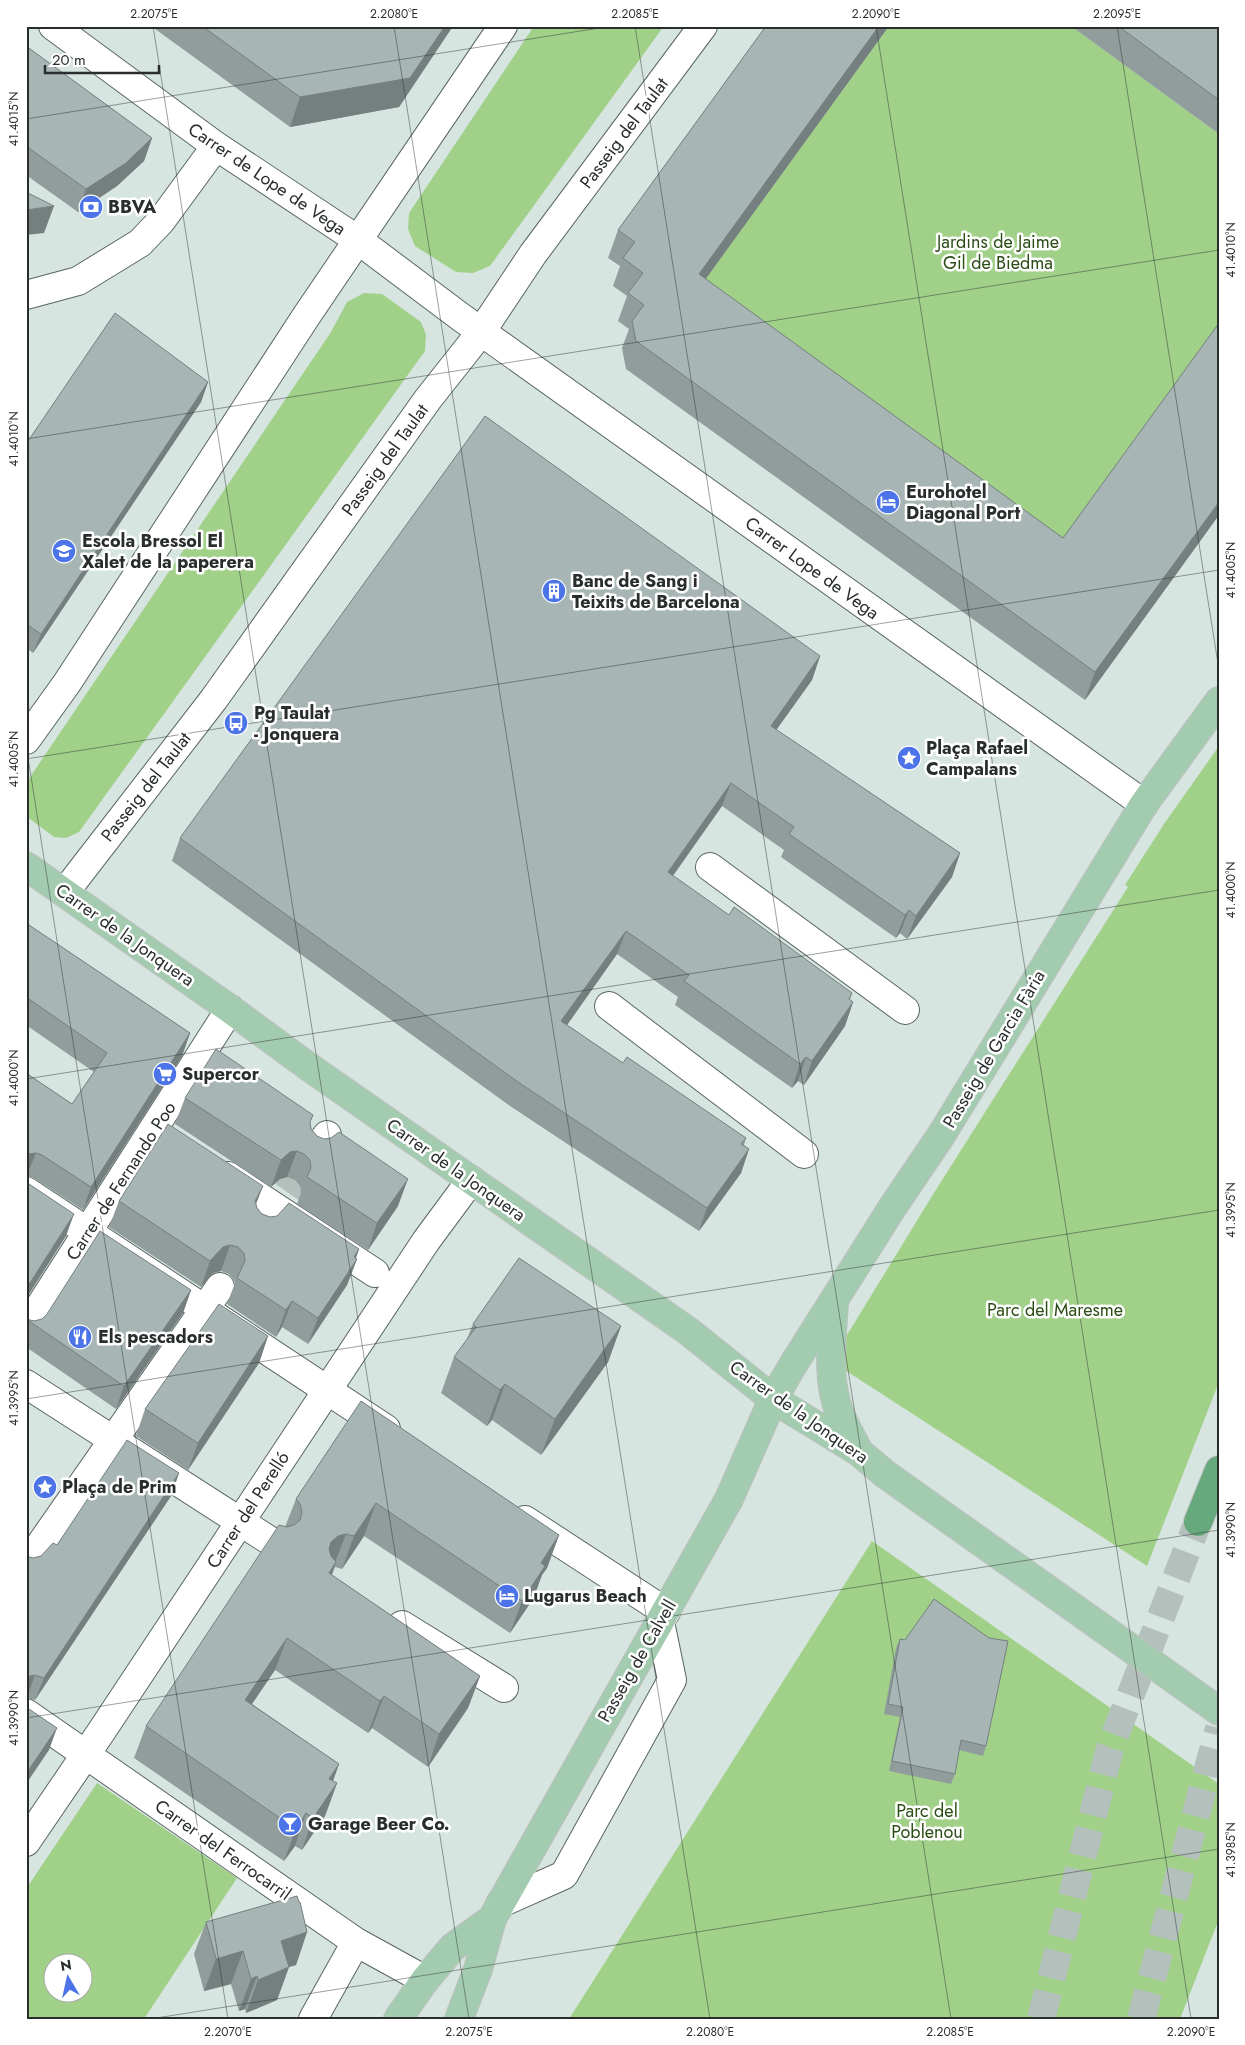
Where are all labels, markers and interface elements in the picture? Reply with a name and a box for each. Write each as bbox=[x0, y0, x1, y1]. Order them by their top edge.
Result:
text: 2.2075°E bbox=[130, 5, 178, 23]
text: 2.2080°E bbox=[370, 5, 418, 23]
text: 2.2085°E bbox=[611, 5, 659, 23]
text: 2.2090°E bbox=[852, 5, 900, 23]
text: 2.2095°E bbox=[1093, 5, 1141, 23]
scale bar bbox=[45, 42, 159, 74]
text: 20 m bbox=[52, 49, 86, 71]
street label: Passeig del Taulat bbox=[574, 72, 675, 194]
text: 41.4015°N bbox=[5, 92, 23, 147]
street label: Carrer de Lope de Vega bbox=[183, 116, 351, 242]
bank icon: BBVA bbox=[78, 194, 104, 220]
place label: BBVA bbox=[108, 194, 157, 220]
text: 41.4010°N bbox=[1222, 222, 1240, 278]
park label: Jardins de Jaime Gil de Biedma bbox=[935, 229, 1059, 276]
street label: Passeig del Taulat bbox=[335, 398, 435, 521]
text: 41.4010°N bbox=[5, 411, 23, 467]
place label: Eurohotel Diagonal Port bbox=[906, 479, 1020, 526]
hotel icon: Eurohotel Diagonal Port bbox=[875, 489, 901, 515]
street label: Carrer Lope de Vega bbox=[740, 510, 884, 626]
place label: Escola Bressol El Xalet de la paperera bbox=[82, 528, 254, 575]
school or university icon: Escola Bressol El Xalet de la paperera bbox=[51, 538, 77, 564]
text: 41.4005°N bbox=[1222, 542, 1240, 598]
place label: Banc de Sang i Teixits de Barcelona bbox=[572, 568, 740, 615]
building icon: Banc de Sang i Teixits de Barcelona bbox=[541, 578, 567, 604]
place label: Pg Taulat - Jonquera bbox=[254, 700, 339, 747]
bus stop icon: Pg Taulat - Jonquera bbox=[223, 710, 249, 736]
street label: Passeig del Taulat bbox=[95, 726, 198, 847]
text: 41.4005°N bbox=[5, 731, 23, 787]
place label: Plaça Rafael Campalans bbox=[926, 735, 1028, 782]
place icon: Plaça Rafael Campalans bbox=[896, 745, 922, 771]
text: 41.4000°N bbox=[1222, 861, 1240, 919]
street label: Carrer de la Jonquera bbox=[50, 877, 200, 993]
street label: Passeig de Garcia Fària bbox=[936, 965, 1052, 1133]
text: 41.4000°N bbox=[5, 1049, 23, 1107]
supermarket icon: Supercor bbox=[152, 1061, 178, 1087]
place label: Supercor bbox=[182, 1061, 260, 1087]
street label: Carrer de Fernando Poo bbox=[60, 1096, 182, 1266]
street label: Carrer de la Jonquera bbox=[381, 1112, 531, 1228]
text: 41.3995°N bbox=[1222, 1182, 1240, 1238]
park label: Parc del Maresme bbox=[987, 1297, 1123, 1323]
restaurant icon: Els pescadors bbox=[67, 1324, 93, 1350]
place label: Els pescadors bbox=[98, 1324, 213, 1350]
street label: Carrer de la Jonquera bbox=[724, 1354, 874, 1470]
text: 41.3995°N bbox=[5, 1370, 23, 1426]
street label: Carrer del Perelló bbox=[200, 1446, 296, 1574]
place icon: Plaça de Prim bbox=[32, 1474, 58, 1500]
place label: Plaça de Prim bbox=[62, 1474, 177, 1500]
text: 41.3990°N bbox=[1222, 1502, 1240, 1558]
hotel icon: Lugarus Beach bbox=[494, 1583, 520, 1609]
place label: Lugarus Beach bbox=[524, 1583, 647, 1609]
street label: Passeig de Calvell bbox=[591, 1595, 683, 1727]
text: 41.3990°N bbox=[5, 1690, 23, 1746]
street label: Carrer del Ferrocarril bbox=[150, 1793, 296, 1907]
park label: Parc del Poblenou bbox=[891, 1798, 963, 1845]
bar icon: Garage Beer Co. bbox=[277, 1811, 303, 1837]
place label: Garage Beer Co. bbox=[308, 1811, 450, 1837]
text: 41.3985°N bbox=[1222, 1822, 1240, 1878]
north arrow bbox=[42, 1952, 92, 2002]
text: N bbox=[59, 1954, 73, 1976]
text: 2.2070°E bbox=[204, 2023, 252, 2041]
text: 2.2075°E bbox=[445, 2023, 493, 2041]
text: 2.2080°E bbox=[686, 2023, 734, 2041]
text: 2.2085°E bbox=[926, 2023, 974, 2041]
text: 2.2090°E bbox=[1167, 2023, 1215, 2041]

